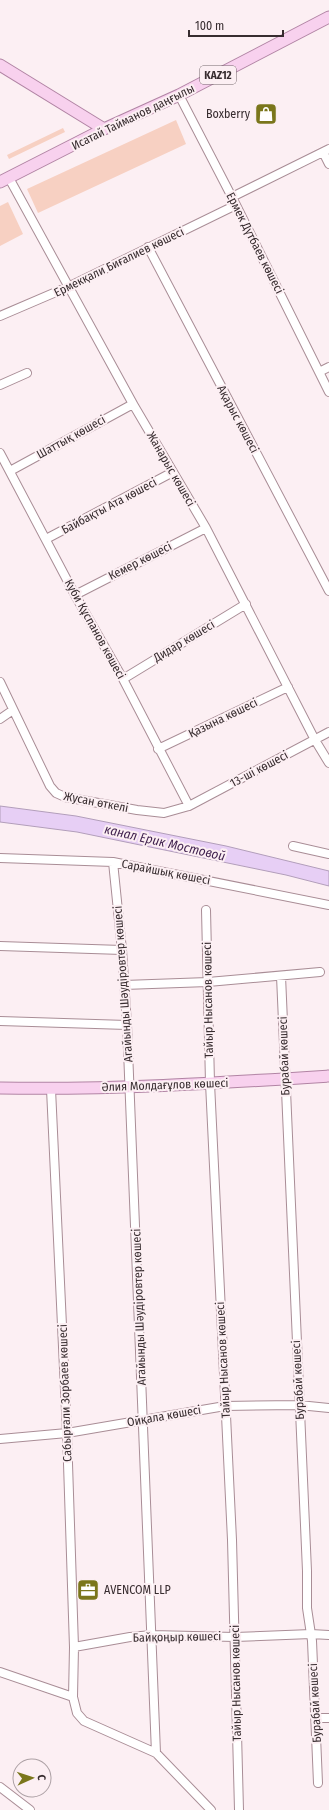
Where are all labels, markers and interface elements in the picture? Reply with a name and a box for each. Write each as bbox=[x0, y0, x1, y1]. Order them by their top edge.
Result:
scale bar bbox=[189, 12, 283, 38]
text: 100 m bbox=[195, 19, 224, 33]
road number: KAZ12 bbox=[200, 66, 236, 84]
street label: Исатай Тайманов даңғылы bbox=[69, 81, 197, 153]
shop icon: Boxberry bbox=[253, 101, 279, 127]
place label: Boxberry bbox=[206, 107, 251, 121]
street label: Ермек Дүтбаев көшесi bbox=[223, 190, 287, 296]
street label: Ермекқали Биғалиев көшесі bbox=[52, 224, 186, 300]
street label: Ақарыс көшесi bbox=[214, 383, 262, 455]
street label: Шаттық көшесі bbox=[34, 412, 108, 462]
street label: Жанарыс көшесі bbox=[144, 429, 198, 509]
street label: Байбақты Ата көшесі bbox=[59, 475, 159, 537]
street label: Кемер көшесі bbox=[106, 539, 174, 583]
street label: Куби Құспанов көшесi bbox=[62, 577, 128, 681]
street label: Дидар көшесі bbox=[150, 617, 217, 665]
street label: Қазына көшесі bbox=[186, 695, 260, 741]
street label: 13-ші көшесi bbox=[228, 748, 290, 790]
street label: Жусан өткелі bbox=[62, 789, 130, 815]
water label: канал Ерик Мостовой bbox=[103, 821, 227, 864]
street label: Сарайшық көшесі bbox=[120, 857, 212, 887]
street label: Агайынды Шәудіровтер көшесi bbox=[111, 905, 135, 1063]
street label: Тайыр Нысанов көшесi bbox=[200, 942, 216, 1058]
street label: Бурабай көшесi bbox=[276, 1016, 292, 1096]
street label: Әлия Молдағұлов көшесі bbox=[101, 1076, 229, 1094]
street label: Агайынды Шәудіровтер көшесi bbox=[129, 1228, 149, 1386]
street label: Тайыр Нысанов көшесi bbox=[213, 1301, 233, 1419]
street label: Сабырғали Зорбаев көшесі bbox=[56, 1324, 74, 1462]
street label: Бурабай көшесi bbox=[289, 1340, 307, 1420]
street label: Ойқала көшесі bbox=[126, 1403, 202, 1429]
office icon: AVENCOM LLP bbox=[75, 1577, 101, 1603]
place label: AVENCOM LLP bbox=[104, 1583, 171, 1597]
street label: Тайыр Нысанов көшесi bbox=[228, 1625, 244, 1741]
street label: Байқоңыр көшесi bbox=[133, 1629, 221, 1645]
street label: Бурабай көшесi bbox=[306, 1663, 324, 1743]
north arrow bbox=[12, 1758, 52, 1798]
text: С bbox=[35, 1774, 48, 1781]

